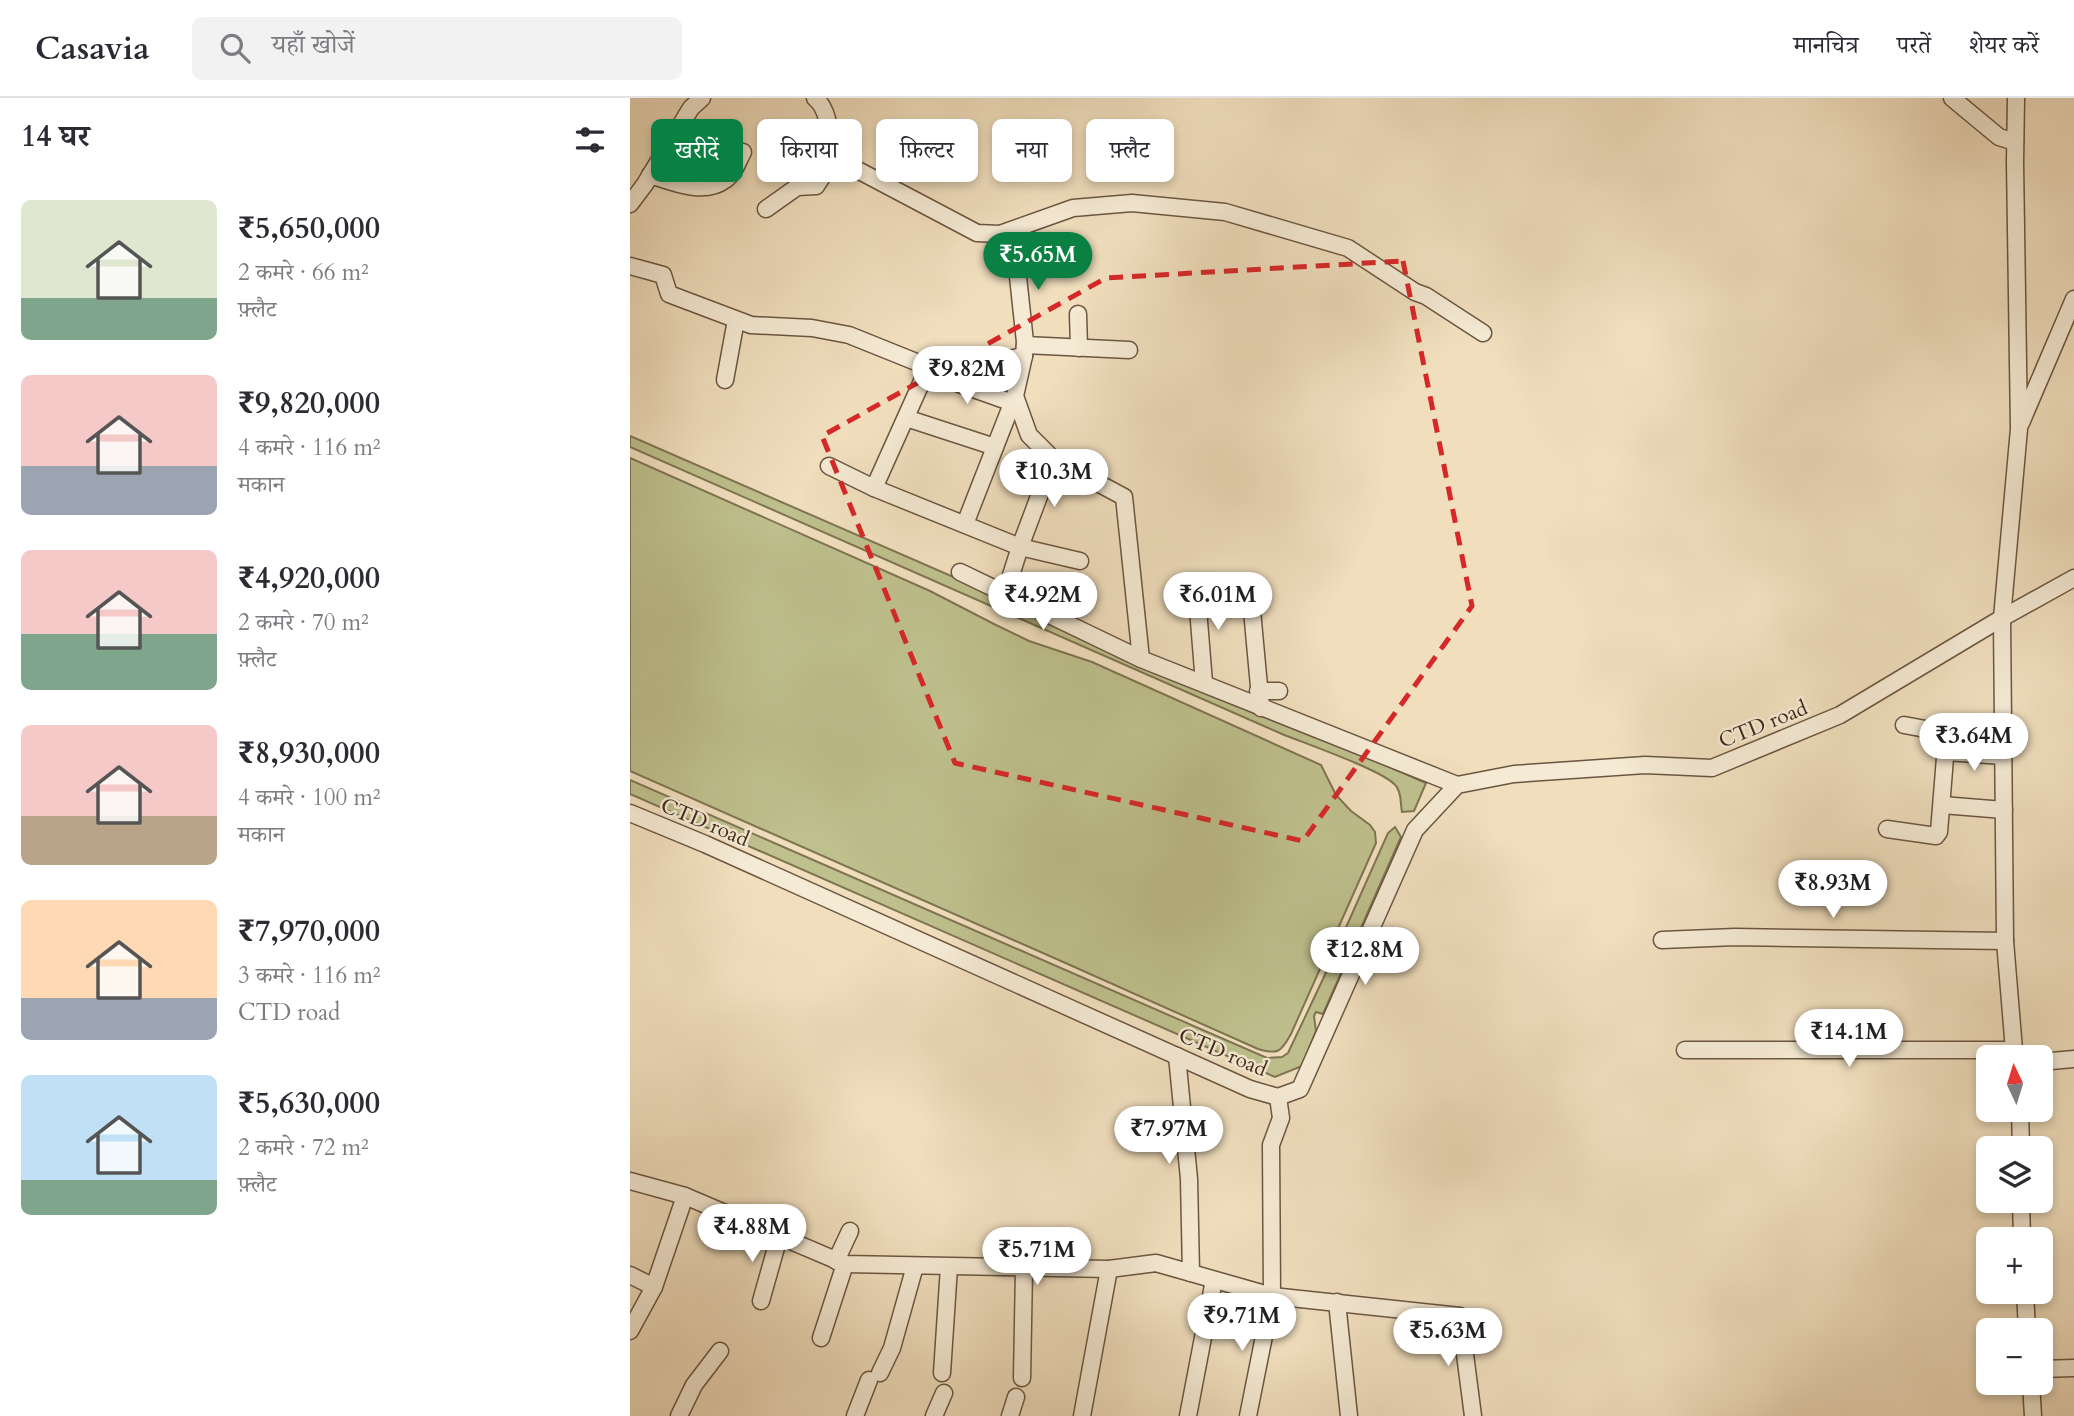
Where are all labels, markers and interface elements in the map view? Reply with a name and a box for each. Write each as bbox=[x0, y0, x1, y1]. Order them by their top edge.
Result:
search box bbox=[192, 17, 682, 80]
text: Casavia bbox=[35, 26, 150, 71]
text: यहाँ खोजें bbox=[272, 27, 355, 62]
icon: search bbox=[216, 29, 254, 67]
text: मानचित्र bbox=[1794, 29, 1859, 62]
text: परतें bbox=[1897, 29, 1931, 62]
text: शेयर करें bbox=[1969, 29, 2039, 62]
text: 14 घर bbox=[21, 116, 90, 157]
chip: खरीदें bbox=[651, 119, 743, 182]
chip: किराया bbox=[757, 119, 862, 182]
chip: फ़िल्टर bbox=[876, 119, 978, 182]
chip: नया bbox=[992, 119, 1072, 182]
chip: फ़्लैट bbox=[1086, 119, 1174, 182]
icon: filters bbox=[571, 121, 609, 159]
text: ₹5,650,000 bbox=[238, 208, 380, 249]
icon: home bbox=[77, 228, 161, 312]
pin: ₹5.65M bbox=[981, 232, 1095, 292]
text: ₹5.65M bbox=[999, 239, 1077, 270]
text: 2 कमरे · 66 m² bbox=[238, 257, 369, 288]
text: फ़्लैट bbox=[238, 294, 276, 325]
pin: ₹9.82M bbox=[910, 346, 1024, 406]
text: ₹9.82M bbox=[928, 353, 1006, 384]
text: ₹9,820,000 bbox=[238, 383, 380, 424]
icon: home bbox=[77, 403, 161, 487]
text: 4 कमरे · 116 m² bbox=[238, 432, 381, 463]
pin: ₹10.3M bbox=[997, 450, 1111, 509]
text: ₹10.3M bbox=[1015, 456, 1093, 487]
text: मकान bbox=[238, 469, 285, 500]
text: ₹4,920,000 bbox=[238, 558, 380, 599]
pin: ₹4.92M bbox=[986, 573, 1100, 632]
pin: ₹6.01M bbox=[1161, 573, 1275, 632]
icon: home bbox=[77, 578, 161, 662]
text: ₹4.92M bbox=[1004, 579, 1082, 610]
text: ₹6.01M bbox=[1179, 579, 1257, 610]
text: 2 कमरे · 70 m² bbox=[238, 607, 369, 638]
text: फ़्लैट bbox=[238, 644, 276, 675]
street label: CTD road bbox=[1714, 694, 1812, 755]
pin: ₹3.64M bbox=[1917, 714, 2031, 773]
text: ₹3.64M bbox=[1935, 720, 2013, 751]
text: ₹8,930,000 bbox=[238, 733, 380, 774]
icon: home bbox=[77, 753, 161, 837]
text: 4 कमरे · 100 m² bbox=[238, 782, 381, 813]
street label: CTD road bbox=[656, 791, 753, 854]
text: मकान bbox=[238, 819, 285, 850]
pin: ₹8.93M bbox=[1776, 860, 1890, 920]
text: ₹8.93M bbox=[1794, 867, 1872, 898]
text: ₹7,970,000 bbox=[238, 911, 380, 952]
icon: home bbox=[77, 928, 161, 1012]
pin: ₹12.8M bbox=[1308, 928, 1422, 987]
text: ₹12.8M bbox=[1326, 934, 1404, 965]
text: 3 कमरे · 116 m² bbox=[238, 960, 381, 991]
text: CTD road bbox=[238, 997, 340, 1028]
pin: ₹14.1M bbox=[1792, 1010, 1906, 1069]
text: ₹14.1M bbox=[1810, 1016, 1888, 1047]
street label: CTD road bbox=[1174, 1021, 1271, 1084]
north arrow bbox=[1976, 1045, 2053, 1122]
map controls bbox=[1976, 1045, 2053, 1395]
text: ₹5,630,000 bbox=[238, 1083, 380, 1124]
icon: home bbox=[77, 1103, 161, 1187]
pin: ₹7.97M bbox=[1112, 1107, 1226, 1166]
text: ₹7.97M bbox=[1130, 1113, 1208, 1144]
text: 2 कमरे · 72 m² bbox=[238, 1132, 369, 1163]
button: layers bbox=[1976, 1136, 2053, 1213]
text: फ़्लैट bbox=[238, 1169, 276, 1200]
pin: ₹4.88M bbox=[695, 1204, 809, 1264]
text: ₹4.88M bbox=[713, 1211, 791, 1242]
button: + bbox=[1976, 1227, 2053, 1304]
pin: ₹5.71M bbox=[980, 1228, 1094, 1287]
text: ₹5.71M bbox=[998, 1234, 1076, 1265]
pin: ₹9.71M bbox=[1185, 1294, 1299, 1353]
text: ₹9.71M bbox=[1203, 1300, 1281, 1331]
pin: ₹5.63M bbox=[1391, 1308, 1505, 1368]
text: ₹5.63M bbox=[1409, 1315, 1487, 1346]
button: − bbox=[1976, 1318, 2053, 1395]

